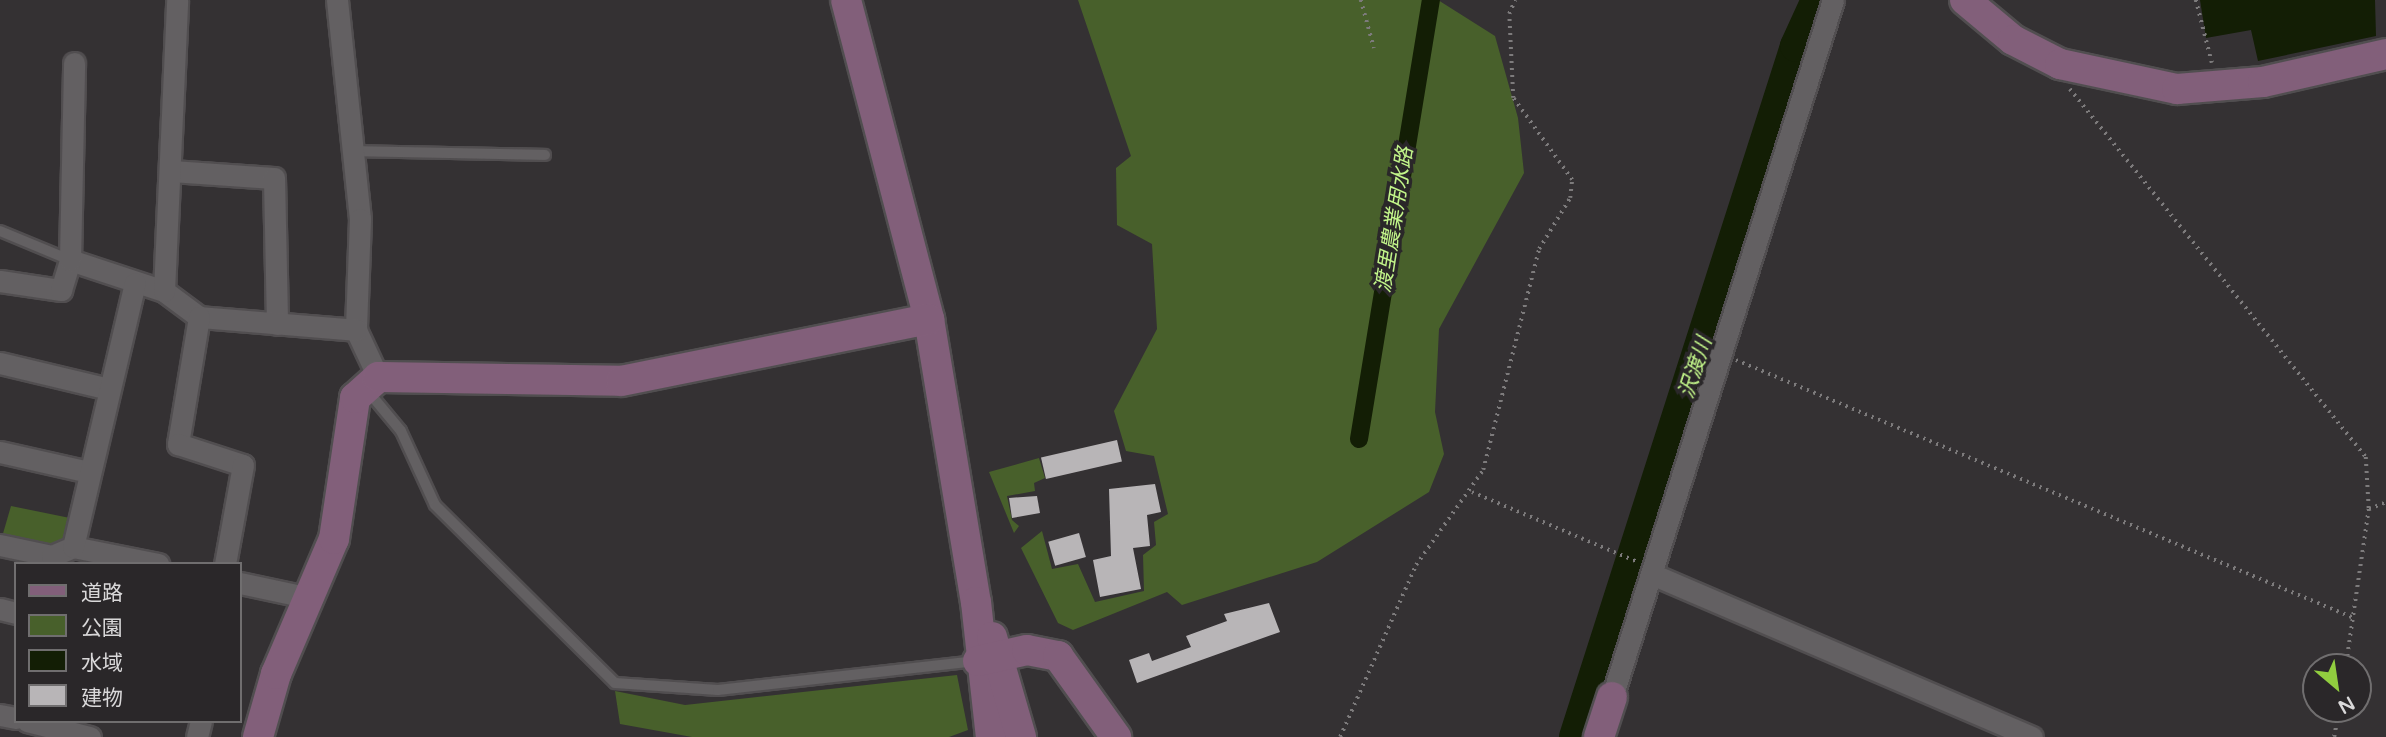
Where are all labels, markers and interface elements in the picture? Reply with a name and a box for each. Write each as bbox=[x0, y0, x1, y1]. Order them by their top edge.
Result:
water label: 渡里農業用水路 bbox=[1371, 145, 1419, 295]
water label: 沢渡川 bbox=[1674, 334, 1718, 402]
legend bbox=[14, 562, 242, 723]
text: 道路 bbox=[81, 581, 123, 606]
text: 公園 bbox=[81, 616, 123, 641]
text: 水域 bbox=[81, 651, 123, 676]
north arrow bbox=[2302, 653, 2372, 723]
text: 建物 bbox=[81, 686, 123, 711]
text: N bbox=[2334, 691, 2358, 718]

